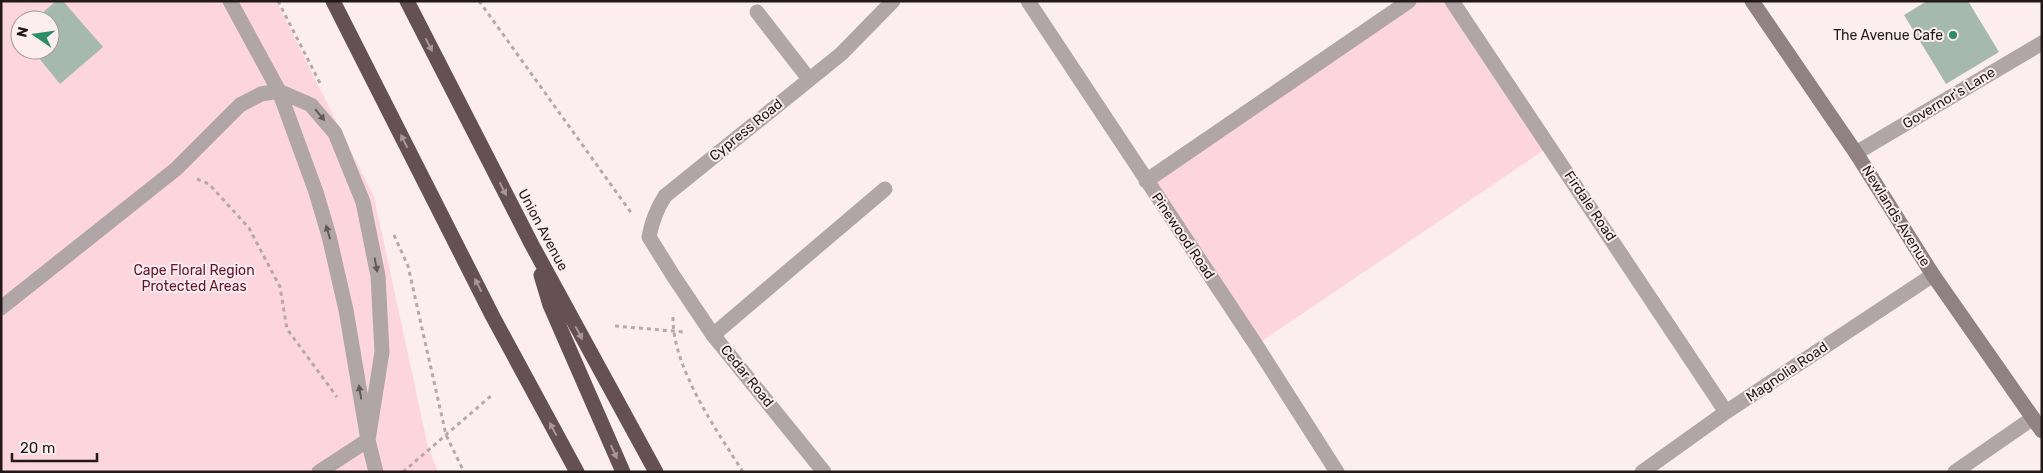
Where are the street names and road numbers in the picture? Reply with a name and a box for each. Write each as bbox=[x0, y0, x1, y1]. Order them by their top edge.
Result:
street label: Governor's Lane bbox=[1900, 64, 1999, 132]
street label: Cypress Road bbox=[706, 95, 786, 165]
street label: Newlands Avenue bbox=[1858, 162, 1934, 270]
street label: Firdale Road bbox=[1560, 168, 1620, 244]
street label: Union Avenue bbox=[514, 186, 572, 274]
street label: Pinewood Road bbox=[1148, 190, 1218, 282]
street label: Magnolia Road bbox=[1743, 338, 1831, 406]
street label: Cedar Road bbox=[717, 342, 777, 410]

